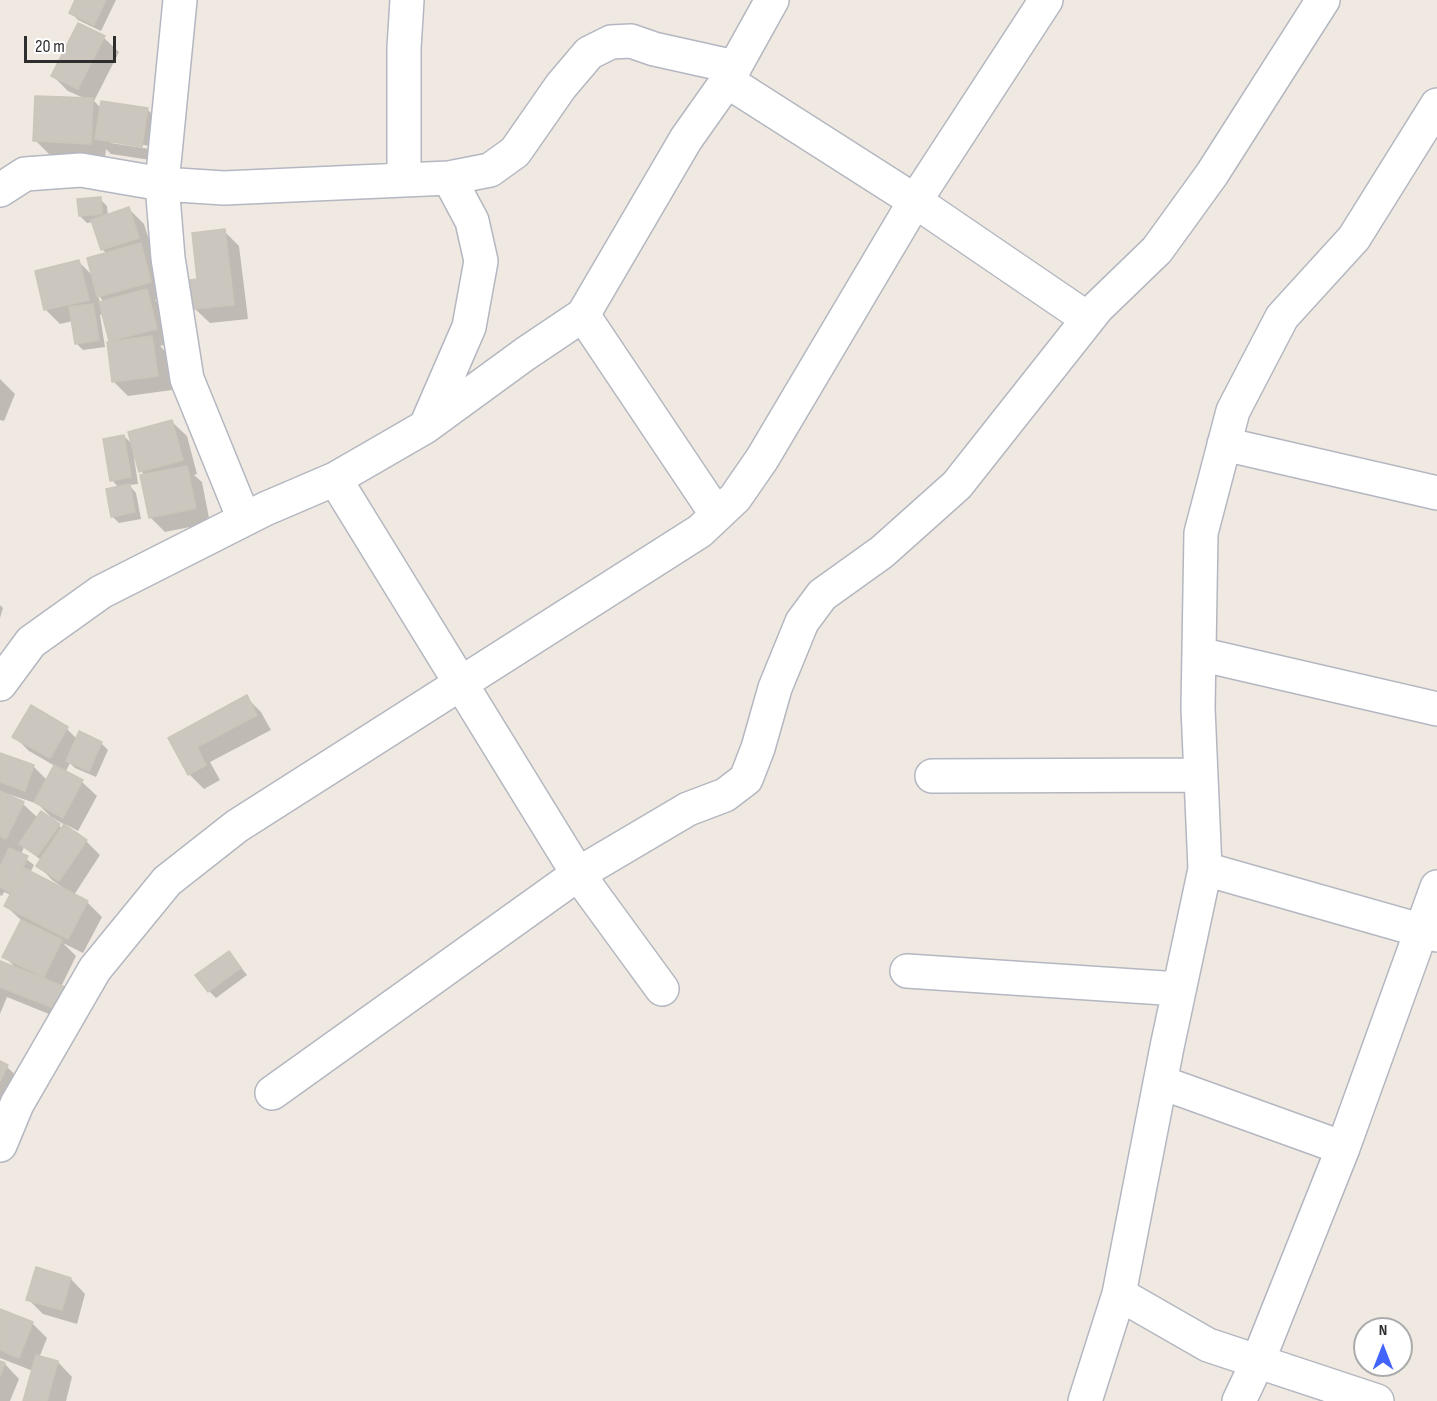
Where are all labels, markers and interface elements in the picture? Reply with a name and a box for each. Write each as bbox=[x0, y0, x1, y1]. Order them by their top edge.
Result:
scale bar bbox=[27, 24, 118, 62]
text: 20 m bbox=[35, 36, 65, 57]
north arrow bbox=[1353, 1317, 1413, 1377]
text: N bbox=[1379, 1321, 1387, 1340]

